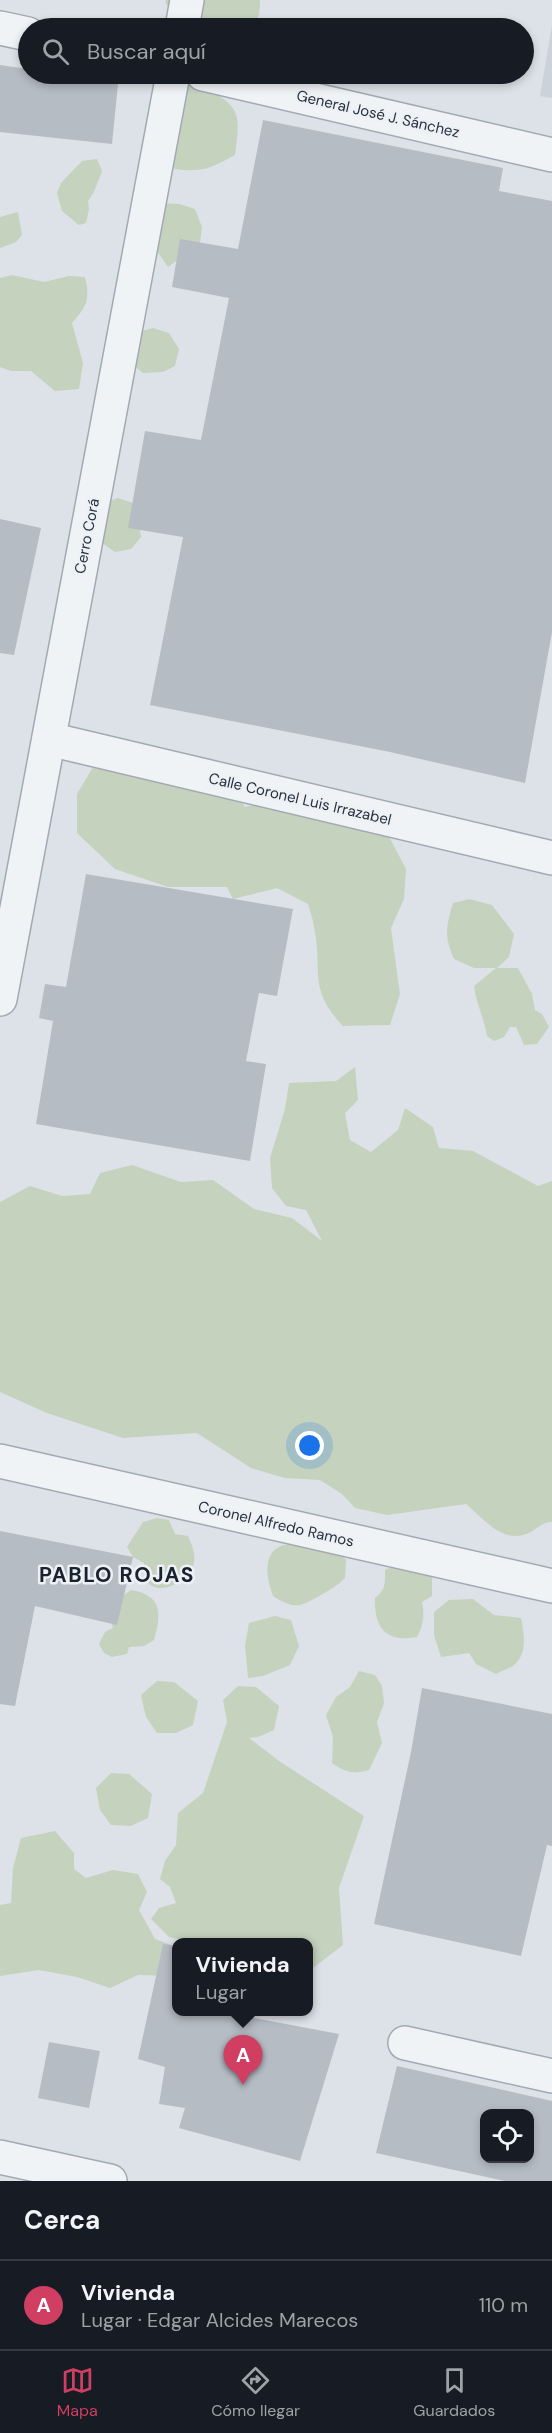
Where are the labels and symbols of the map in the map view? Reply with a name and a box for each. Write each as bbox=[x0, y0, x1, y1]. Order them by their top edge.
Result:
street label: General José J. Sánchez bbox=[295, 85, 462, 143]
street label: Cerro Corá bbox=[70, 497, 104, 575]
street label: Calle Coronel Luis Irrazabel bbox=[207, 768, 393, 830]
your location bbox=[295, 1431, 324, 1460]
street label: Coronel Alfredo Ramos bbox=[196, 1496, 356, 1552]
district label: PABLO ROJAS bbox=[39, 1561, 195, 1589]
pin: A bbox=[224, 2036, 262, 2085]

